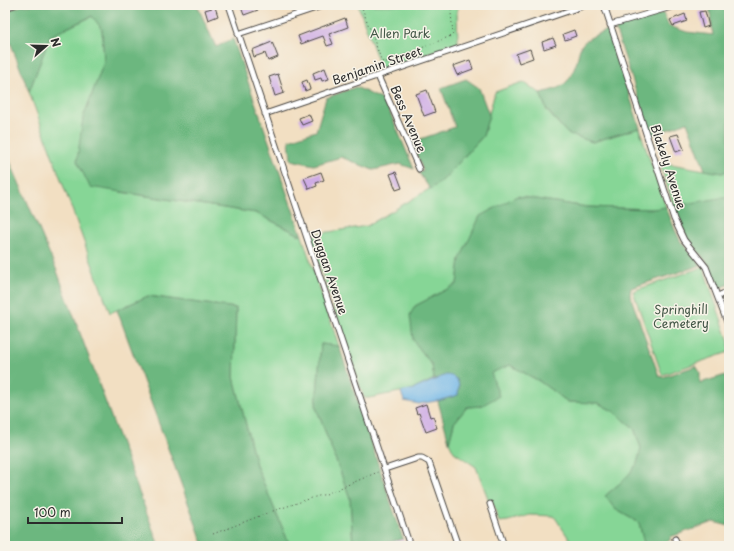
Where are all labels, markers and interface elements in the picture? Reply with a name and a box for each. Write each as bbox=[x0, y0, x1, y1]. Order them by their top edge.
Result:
park label: Allen Park bbox=[370, 24, 430, 42]
north arrow bbox=[26, 26, 66, 66]
text: N bbox=[46, 35, 65, 50]
street label: Benjamin Street bbox=[330, 41, 424, 89]
street label: Bess Avenue bbox=[387, 82, 431, 155]
street label: Blakely Avenue bbox=[647, 122, 691, 212]
street label: Duggan Avenue bbox=[307, 227, 353, 317]
park label: Springhill Cemetery bbox=[653, 300, 709, 332]
scale bar bbox=[28, 499, 122, 525]
text: 100 m bbox=[34, 503, 71, 521]

